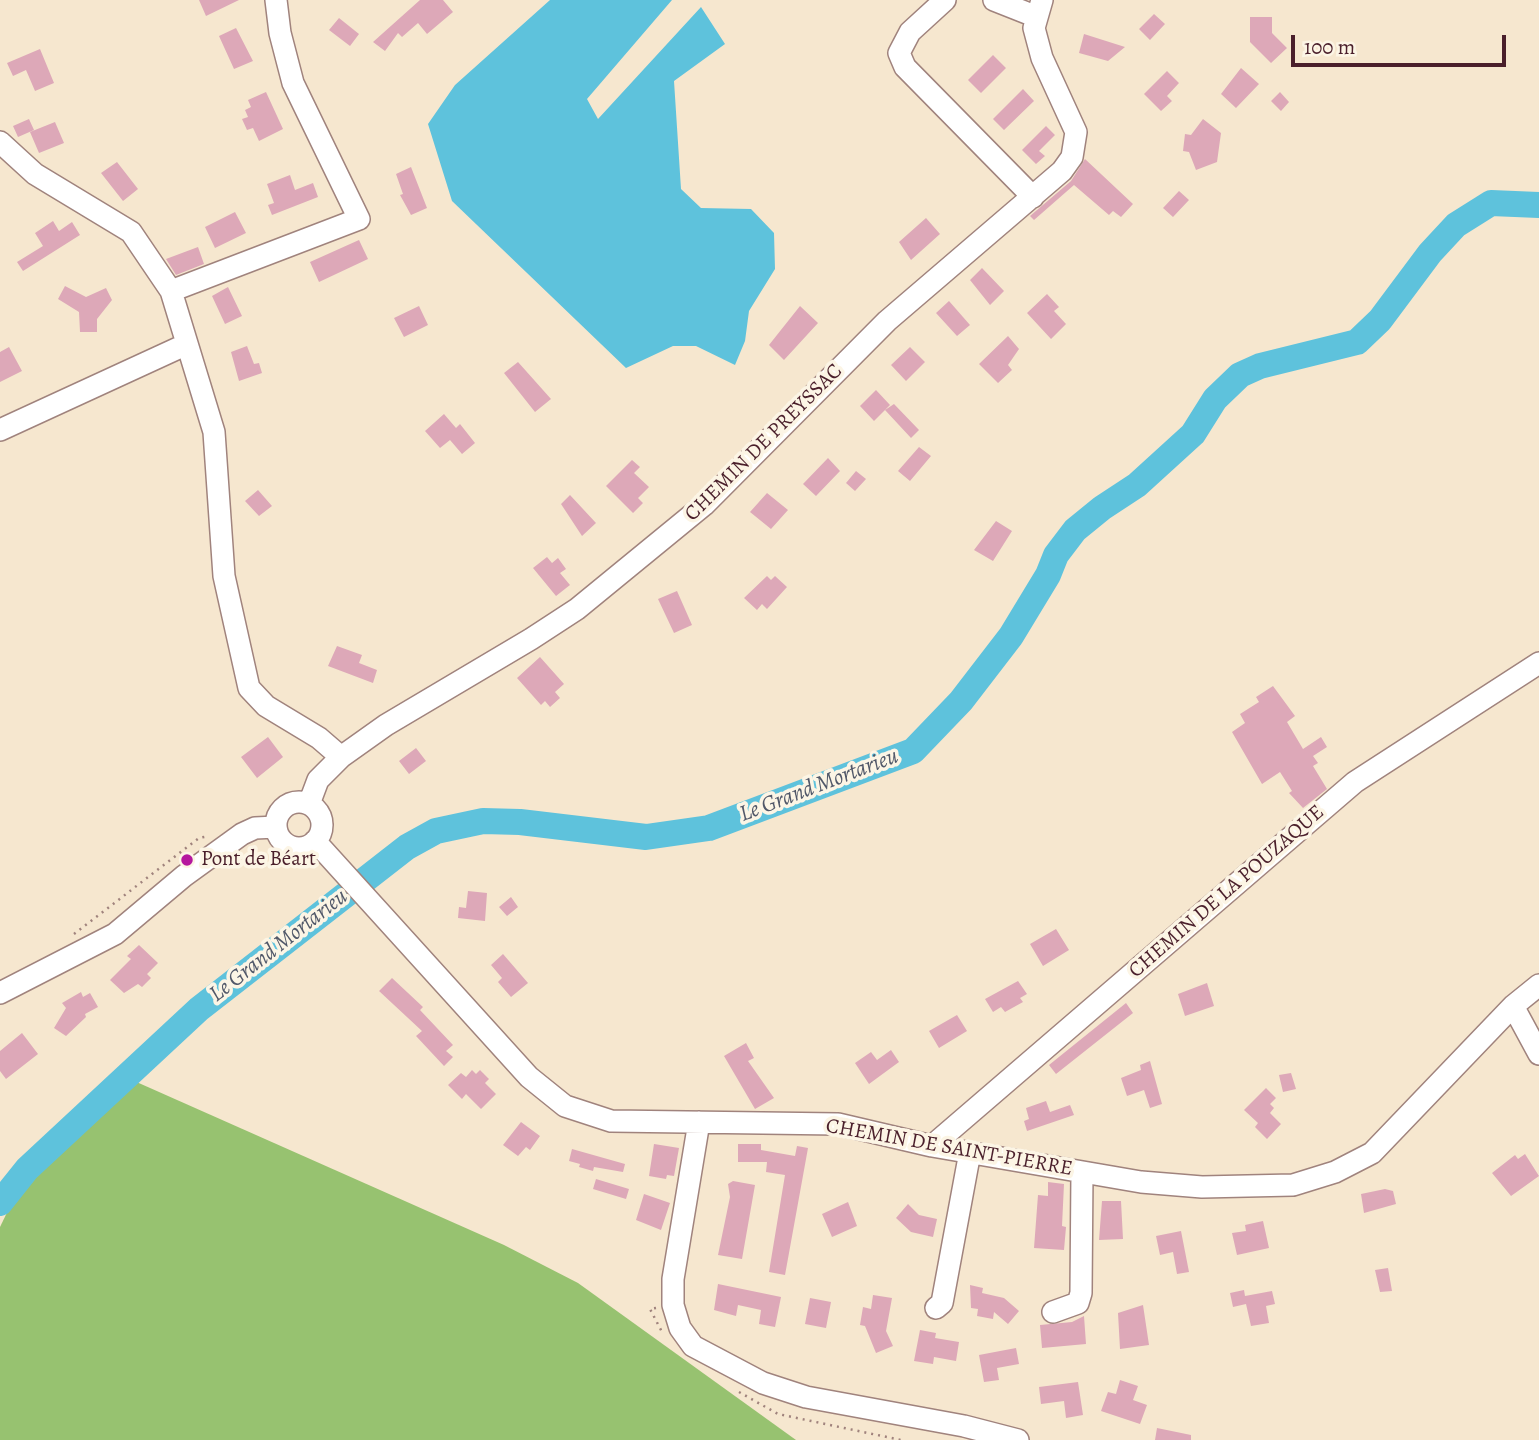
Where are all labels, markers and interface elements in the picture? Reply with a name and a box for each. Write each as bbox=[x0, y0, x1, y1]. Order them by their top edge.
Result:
scale bar bbox=[1294, 21, 1509, 65]
text: 100 m bbox=[1304, 33, 1355, 61]
street label: CHEMIN DE PREYSSAC bbox=[680, 359, 848, 527]
water label: Le Grand Mortarieu bbox=[736, 743, 902, 829]
street label: CHEMIN DE LA POUZAQUE bbox=[1124, 800, 1330, 984]
place label: Pont de Béart bbox=[201, 847, 316, 873]
marker: Pont de Béart bbox=[179, 852, 195, 868]
water label: Le Grand Mortarieu bbox=[204, 883, 354, 1009]
street label: CHEMIN DE SAINT-PIERRE bbox=[824, 1114, 1074, 1182]

